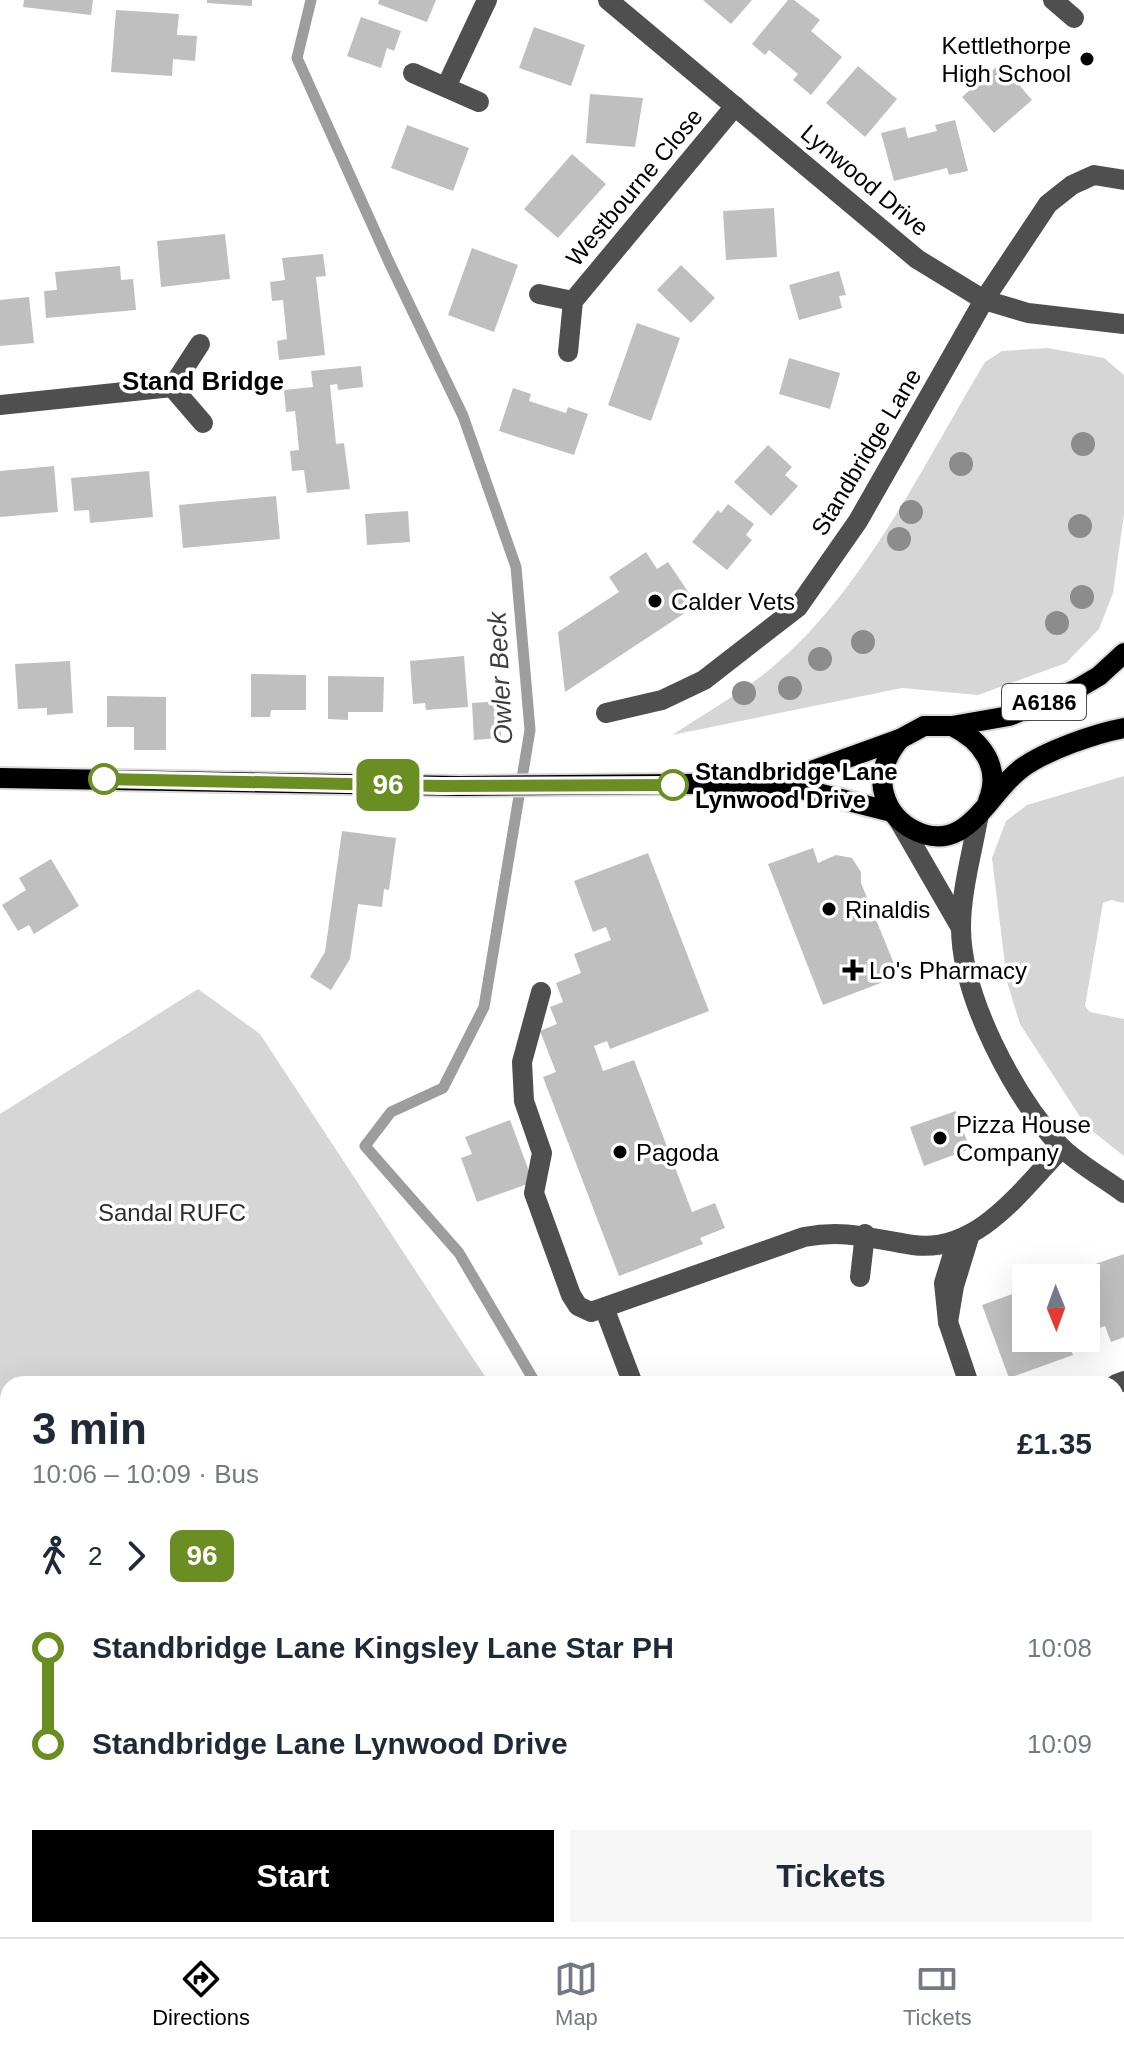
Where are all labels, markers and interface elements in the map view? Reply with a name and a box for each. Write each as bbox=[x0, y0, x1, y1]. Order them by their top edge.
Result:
place label: Kettlethorpe High School bbox=[942, 32, 1071, 87]
marker: Kettlethorpe High School bbox=[1078, 50, 1096, 68]
street label: Westbourne Close bbox=[560, 103, 708, 271]
street label: Lynwood Drive bbox=[796, 119, 934, 241]
street label: Standbridge Lane bbox=[806, 364, 926, 540]
district label: Stand Bridge bbox=[122, 366, 284, 396]
place label: Calder Vets bbox=[671, 588, 795, 615]
marker: Calder Vets bbox=[646, 592, 664, 610]
water label: Owler Beck bbox=[481, 609, 518, 745]
road number: A6186 bbox=[1002, 684, 1086, 720]
place label: Standbridge Lane Lynwood Drive bbox=[695, 758, 898, 813]
line badge: 96 bbox=[352, 759, 424, 811]
unlabelled marker bbox=[89, 764, 119, 794]
text: 96 bbox=[372, 769, 404, 800]
marker: Standbridge Lane Lynwood Drive bbox=[658, 770, 688, 800]
place label: Rinaldis bbox=[845, 896, 930, 923]
marker: Rinaldis bbox=[820, 900, 838, 918]
place label: Lo's Pharmacy bbox=[869, 957, 1027, 984]
marker: Lo's Pharmacy bbox=[844, 961, 862, 979]
place label: Pizza House Company bbox=[956, 1111, 1091, 1166]
marker: Pizza House Company bbox=[931, 1129, 949, 1147]
place label: Pagoda bbox=[636, 1139, 719, 1166]
marker: Pagoda bbox=[611, 1143, 629, 1161]
park label: Sandal RUFC bbox=[98, 1199, 246, 1226]
north arrow bbox=[1012, 1264, 1100, 1352]
map controls bbox=[1012, 1264, 1100, 1352]
text: 3 min bbox=[32, 1404, 147, 1453]
text: £1.35 bbox=[1017, 1427, 1092, 1460]
text: 10:06 – 10:09 · Bus bbox=[32, 1459, 259, 1489]
icon: walk bbox=[32, 1534, 76, 1578]
icon: forward bbox=[114, 1534, 158, 1578]
text: 96 bbox=[186, 1540, 218, 1571]
text: 2 bbox=[88, 1541, 102, 1571]
text: Standbridge Lane Kingsley Lane Star PH bbox=[92, 1631, 674, 1664]
text: 10:08 bbox=[1027, 1633, 1092, 1663]
text: Standbridge Lane Lynwood Drive bbox=[92, 1727, 568, 1760]
text: 10:09 bbox=[1027, 1729, 1092, 1759]
button: Start bbox=[32, 1830, 554, 1922]
button: Tickets bbox=[570, 1830, 1092, 1922]
tab: Directions bbox=[152, 1957, 250, 2031]
tab: Map bbox=[554, 1957, 598, 2031]
tab: Tickets bbox=[903, 1957, 972, 2031]

